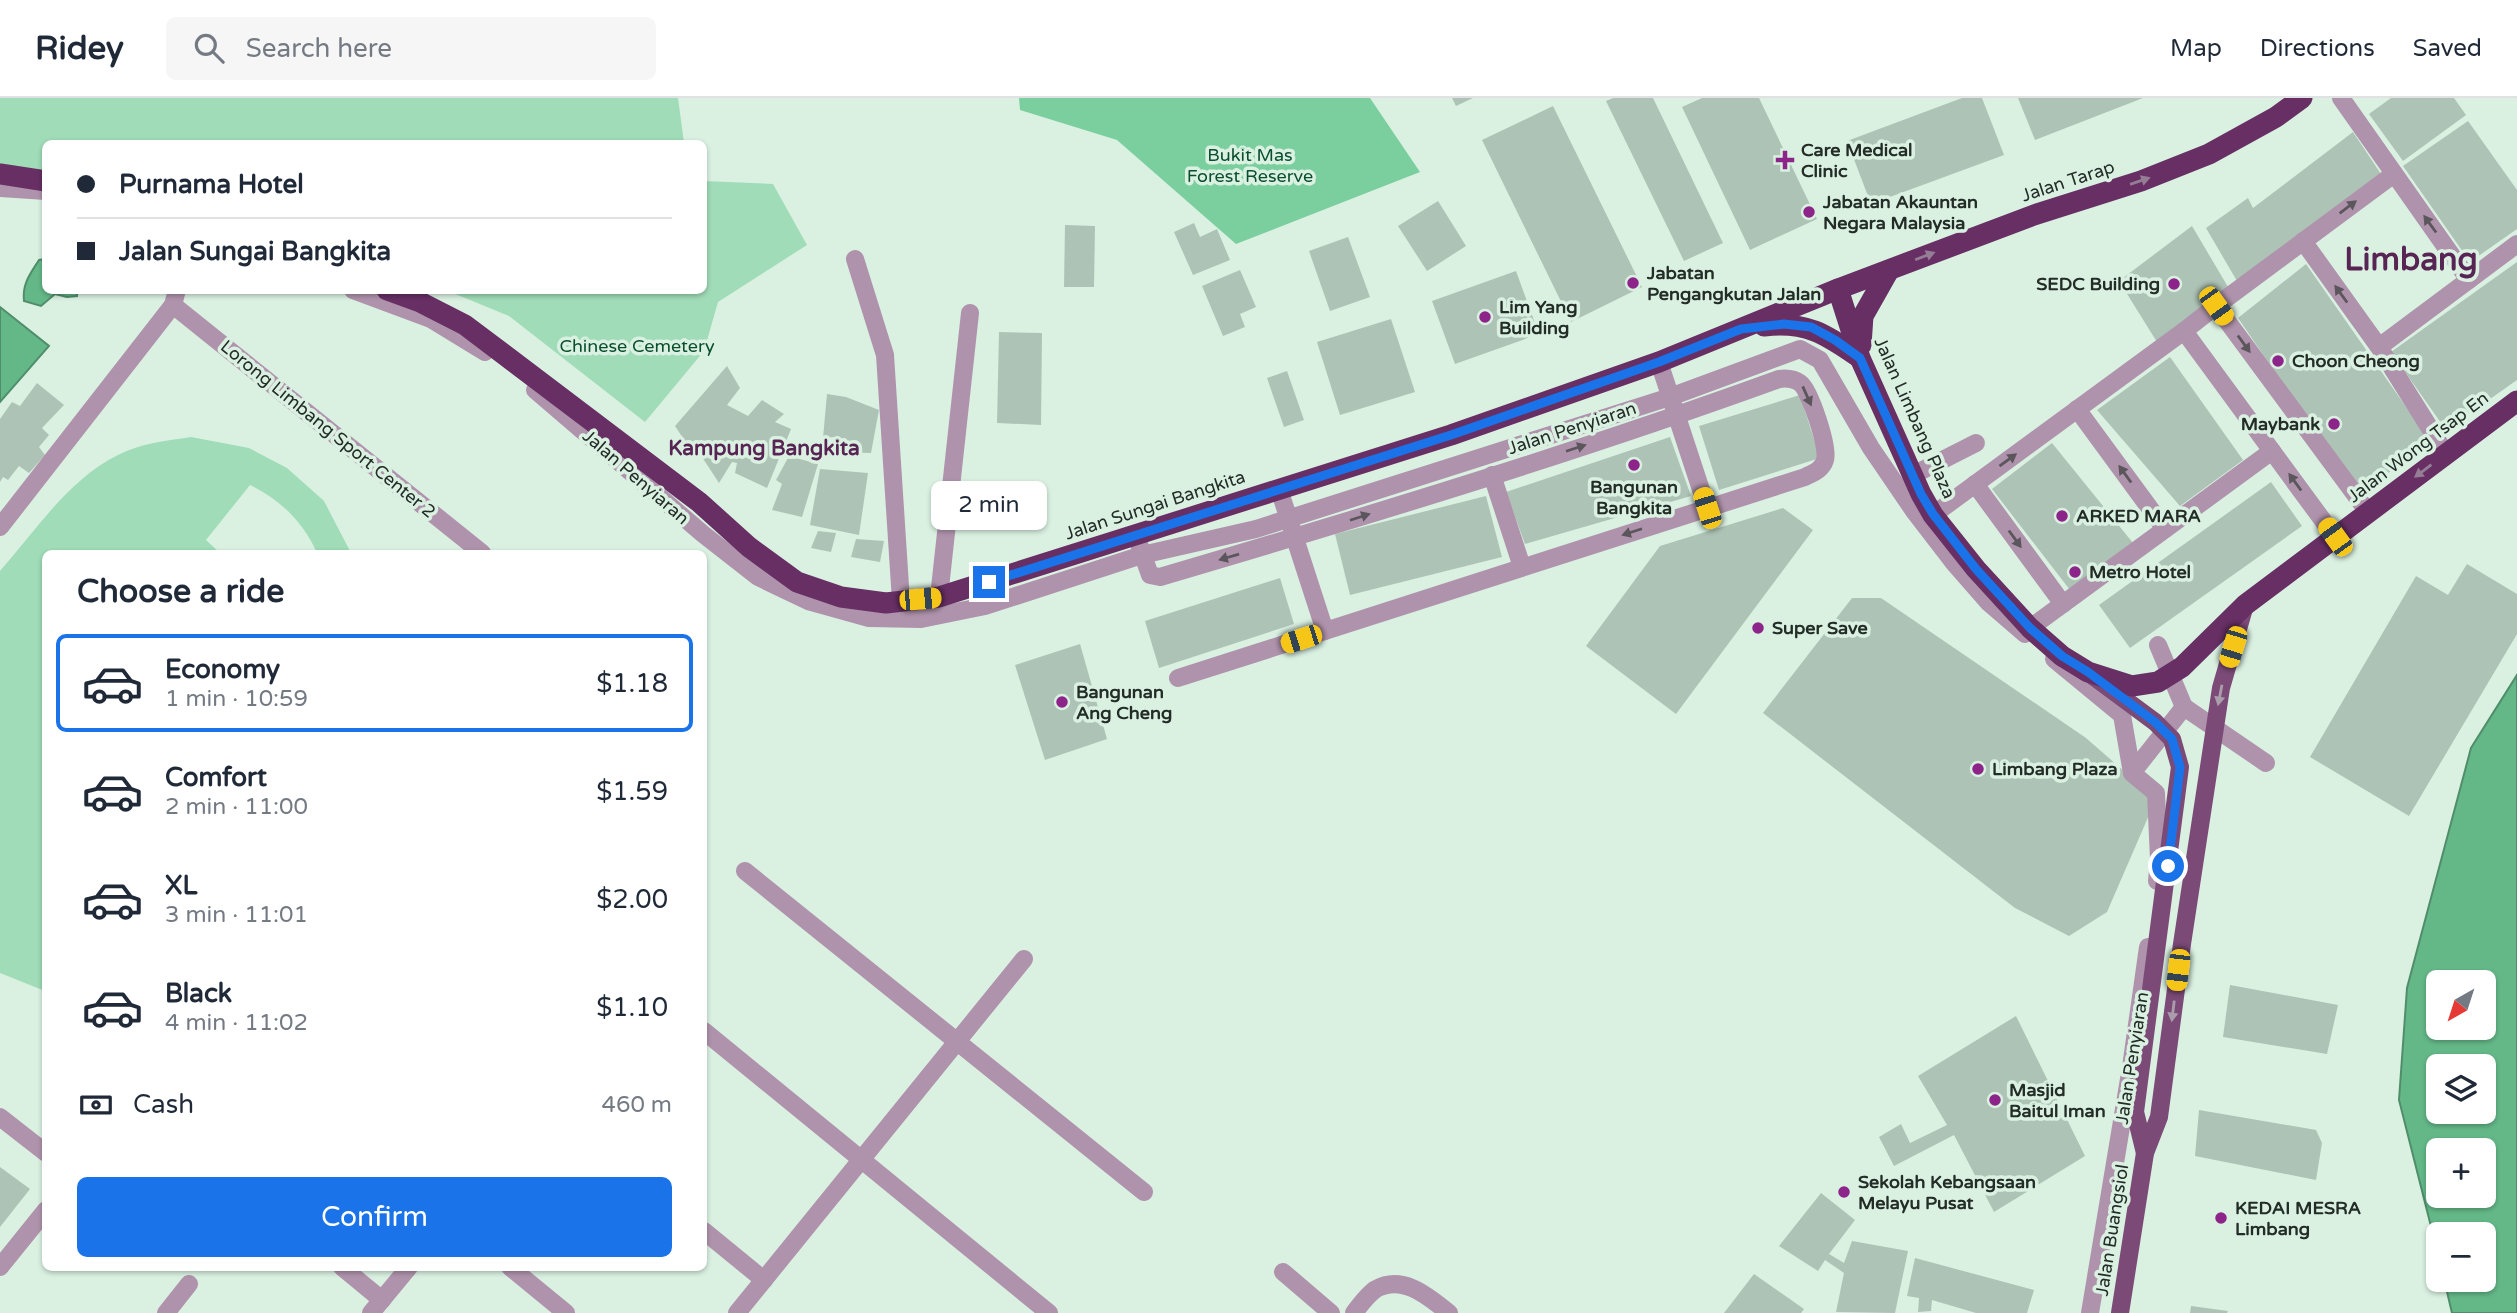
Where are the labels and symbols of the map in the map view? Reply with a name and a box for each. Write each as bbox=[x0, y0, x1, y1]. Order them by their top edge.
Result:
place label: Care Medical Clinic bbox=[1801, 139, 1912, 182]
park label: Bukit Mas Forest Reserve bbox=[1187, 144, 1313, 187]
marker: Care Medical Clinic bbox=[1775, 150, 1795, 170]
street label: Jalan Tarap bbox=[2019, 156, 2117, 206]
one-way arrow bbox=[2129, 175, 2150, 186]
place label: Jabatan Akauntan Negara Malaysia bbox=[1822, 191, 1978, 234]
one-way arrow bbox=[2339, 201, 2357, 215]
marker: Jabatan Akauntan Negara Malaysia bbox=[1801, 204, 1817, 220]
one-way arrow bbox=[2423, 215, 2437, 233]
district label: Limbang bbox=[2344, 241, 2478, 279]
one-way arrow bbox=[1915, 250, 1936, 261]
place label: Jabatan Pengangkutan Jalan bbox=[1646, 262, 1821, 305]
place label: SEDC Building bbox=[2036, 273, 2160, 295]
marker: Jabatan Pengangkutan Jalan bbox=[1625, 275, 1641, 291]
marker: SEDC Building bbox=[2166, 276, 2182, 292]
car bbox=[2196, 283, 2237, 329]
one-way arrow bbox=[2334, 285, 2348, 303]
place label: Lim Yang Building bbox=[1499, 296, 1578, 339]
marker: Lim Yang Building bbox=[1477, 309, 1493, 325]
street label: Jalan Limbang Plaza bbox=[1870, 334, 1960, 502]
street label: Lorong Limbang Sport Center 2 bbox=[216, 335, 440, 523]
park label: Chinese Cemetery bbox=[559, 335, 715, 357]
one-way arrow bbox=[2237, 335, 2251, 353]
place label: Choon Cheong bbox=[2292, 350, 2420, 372]
marker: Choon Cheong bbox=[2270, 353, 2286, 369]
one-way arrow bbox=[1801, 386, 1813, 406]
street label: Jalan Wong Tsap En bbox=[2343, 387, 2493, 507]
street label: Jalan Penyiaran bbox=[1505, 397, 1639, 459]
place label: Maybank bbox=[2241, 413, 2320, 435]
marker: Maybank bbox=[2326, 416, 2342, 432]
street label: Jalan Penyiaran bbox=[578, 425, 694, 529]
district label: Kampung Bangkita bbox=[668, 436, 860, 461]
one-way arrow bbox=[1566, 442, 1587, 453]
one-way arrow bbox=[1999, 453, 2017, 467]
marker: Bangunan Bangkita bbox=[1626, 457, 1642, 473]
one-way arrow bbox=[2414, 464, 2432, 478]
street label: Jalan Sungai Bangkita bbox=[1062, 465, 1248, 545]
one-way arrow bbox=[2118, 465, 2132, 483]
one-way arrow bbox=[2288, 473, 2302, 491]
place label: Bangunan Bangkita bbox=[1590, 476, 1678, 519]
callout: 2 min bbox=[931, 480, 1047, 530]
car bbox=[1691, 485, 1724, 531]
place label: ARKED MARA bbox=[2076, 505, 2201, 527]
marker: ARKED MARA bbox=[2054, 508, 2070, 524]
one-way arrow bbox=[1349, 511, 1370, 522]
car bbox=[2315, 514, 2356, 560]
one-way arrow bbox=[1621, 527, 1642, 538]
one-way arrow bbox=[2008, 530, 2022, 548]
one-way arrow bbox=[1218, 552, 1239, 562]
place label: Metro Hotel bbox=[2089, 561, 2191, 583]
marker: Metro Hotel bbox=[2067, 564, 2083, 580]
route end bbox=[973, 566, 1005, 598]
car bbox=[899, 587, 942, 611]
place label: Super Save bbox=[1772, 617, 1868, 639]
marker: Super Save bbox=[1750, 620, 1766, 636]
car bbox=[1278, 623, 1325, 655]
car bbox=[2217, 624, 2250, 670]
place label: Bangunan Ang Cheng bbox=[1076, 681, 1172, 724]
one-way arrow bbox=[2214, 684, 2225, 706]
marker: Bangunan Ang Cheng bbox=[1054, 694, 1070, 710]
place label: Limbang Plaza bbox=[1992, 758, 2118, 780]
marker: Limbang Plaza bbox=[1970, 761, 1986, 777]
route start bbox=[2152, 850, 2184, 882]
car bbox=[2166, 948, 2191, 992]
north arrow bbox=[2426, 970, 2496, 1040]
street label: Jalan Penyiaran bbox=[2111, 990, 2153, 1126]
one-way arrow bbox=[2168, 1000, 2179, 1022]
place label: Masjid Baitul Iman bbox=[2009, 1079, 2106, 1122]
marker: Masjid Baitul Iman bbox=[1987, 1092, 2003, 1108]
street label: Jalan Buangsiol bbox=[2091, 1163, 2133, 1297]
place label: Sekolah Kebangsaan Melayu Pusat bbox=[1858, 1171, 2036, 1214]
marker: Sekolah Kebangsaan Melayu Pusat bbox=[1836, 1184, 1852, 1200]
place label: KEDAI MESRA Limbang bbox=[2235, 1197, 2361, 1240]
marker: KEDAI MESRA Limbang bbox=[2213, 1210, 2229, 1226]

